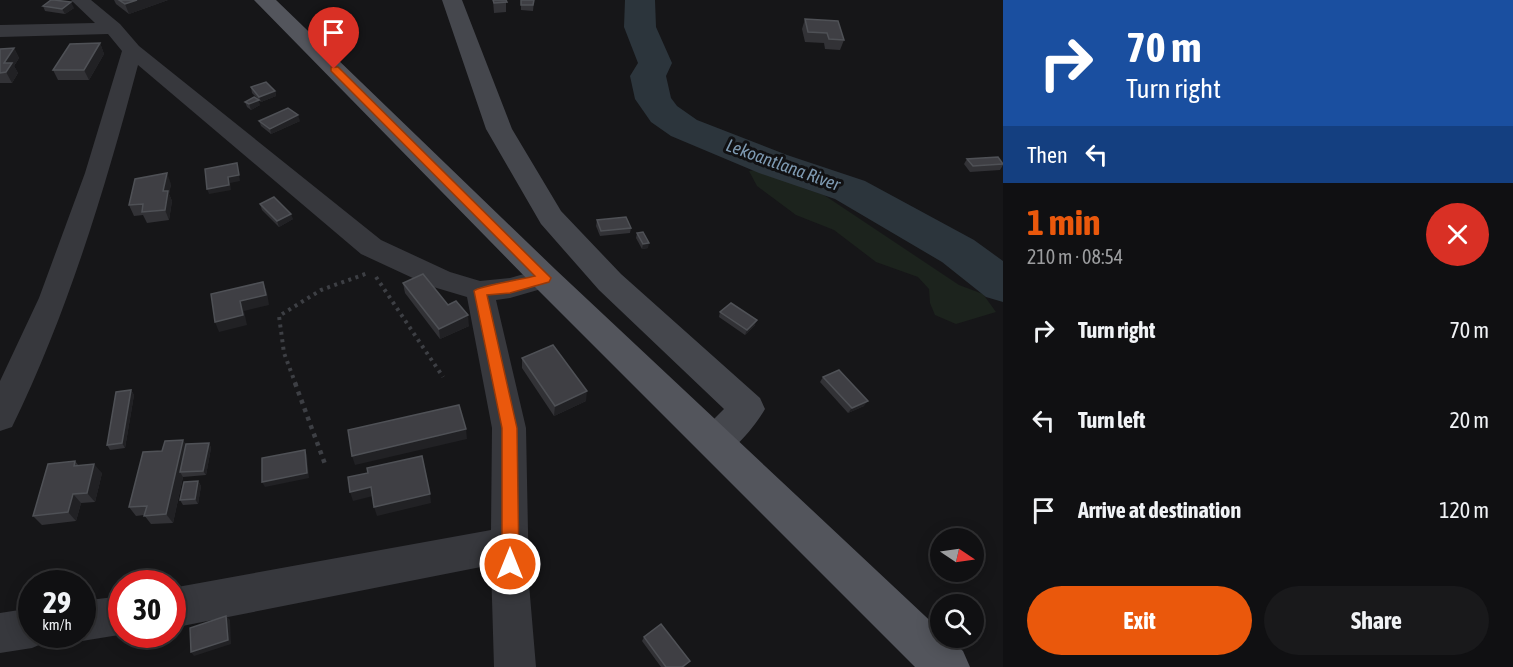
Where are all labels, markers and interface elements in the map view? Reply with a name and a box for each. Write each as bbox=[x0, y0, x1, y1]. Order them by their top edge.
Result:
pin bbox=[308, 7, 359, 69]
icon: arrive bbox=[317, 16, 350, 49]
text: 70 m bbox=[1126, 23, 1201, 71]
icon: right bbox=[1027, 24, 1105, 102]
text: Turn right bbox=[1126, 73, 1221, 104]
water label: Lekoantlana River bbox=[723, 134, 844, 195]
icon: left bbox=[1080, 138, 1113, 171]
text: Then bbox=[1027, 142, 1068, 168]
text: 1 min bbox=[1027, 201, 1101, 243]
button: close bbox=[1426, 203, 1489, 266]
text: 210 m · 08:54 bbox=[1027, 245, 1123, 268]
icon: right bbox=[1027, 314, 1060, 347]
text: Turn right bbox=[1078, 317, 1155, 343]
text: 70 m bbox=[1449, 317, 1489, 343]
icon: left bbox=[1027, 404, 1060, 437]
text: Turn left bbox=[1078, 407, 1145, 433]
text: 20 m bbox=[1449, 407, 1489, 433]
icon: arrive bbox=[1027, 494, 1060, 527]
text: Arrive at destination bbox=[1078, 497, 1241, 523]
text: 120 m bbox=[1439, 497, 1489, 523]
north arrow bbox=[930, 528, 984, 582]
map controls bbox=[930, 528, 984, 648]
position arrow bbox=[478, 532, 542, 596]
speed limit sign: 30 bbox=[108, 570, 186, 648]
text: 29 bbox=[43, 585, 71, 619]
button: Exit bbox=[1027, 586, 1252, 655]
button: Share bbox=[1264, 586, 1489, 655]
button: search bbox=[930, 594, 984, 648]
text: km/h bbox=[42, 616, 72, 633]

